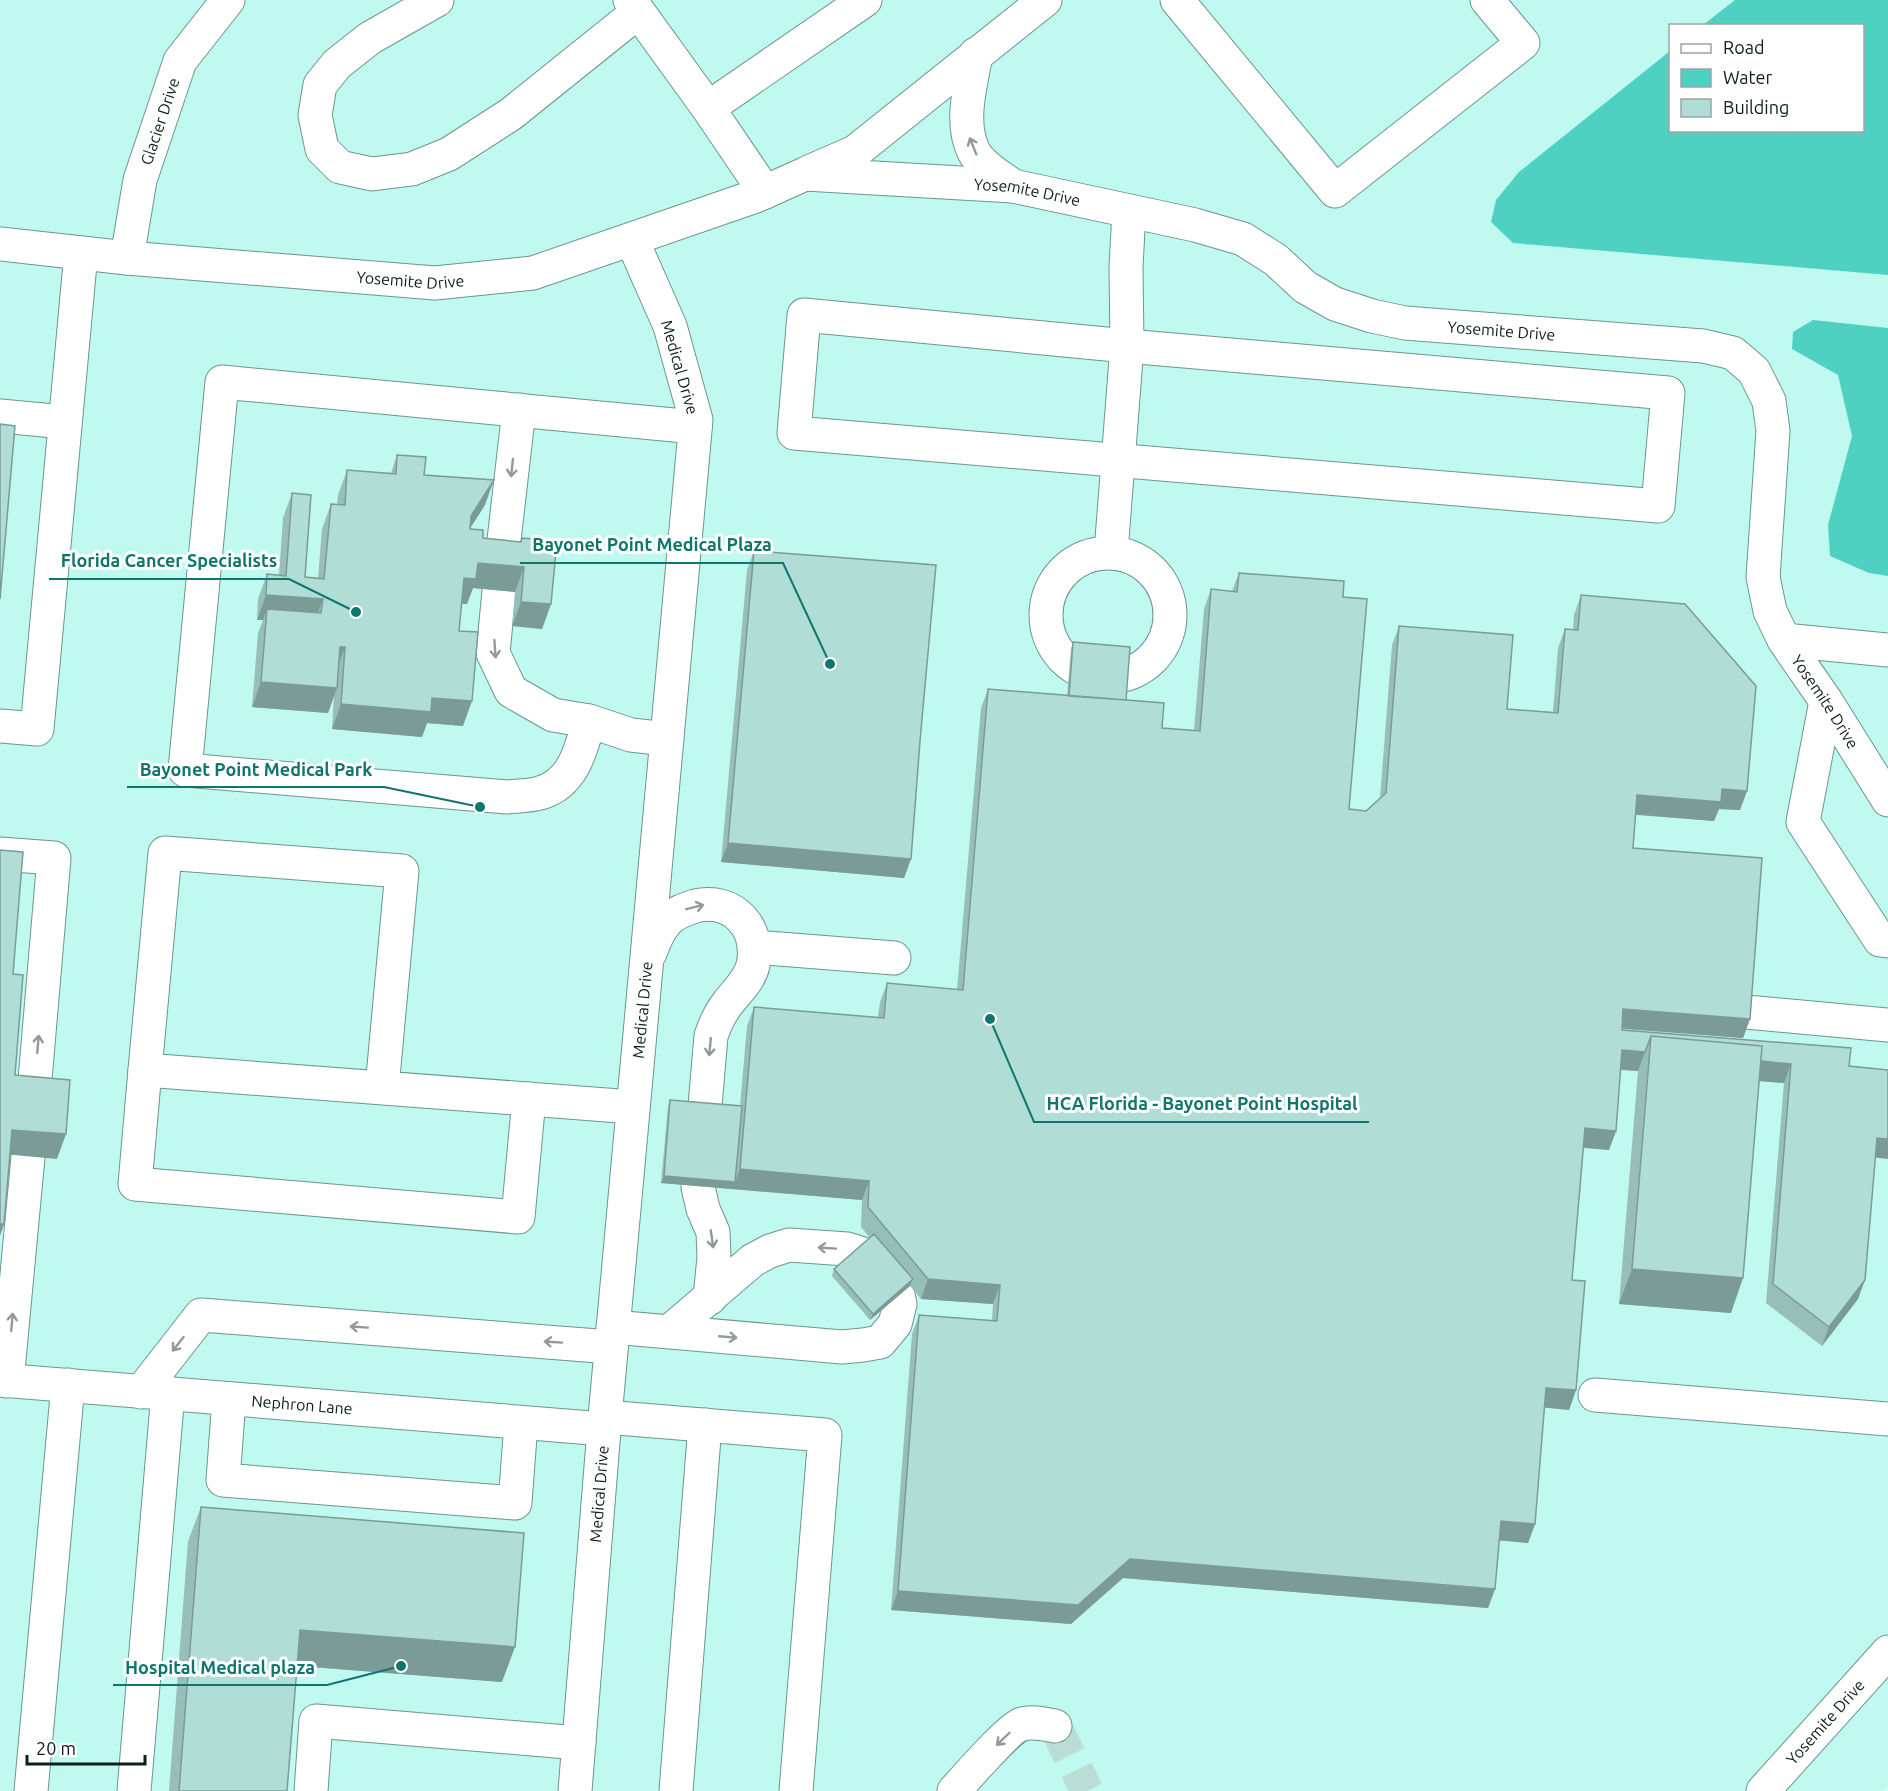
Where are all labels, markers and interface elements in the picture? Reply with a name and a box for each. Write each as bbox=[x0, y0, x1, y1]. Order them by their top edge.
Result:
legend bbox=[1669, 24, 1864, 132]
text: Road bbox=[1723, 37, 1765, 57]
text: Water bbox=[1723, 67, 1773, 87]
street label: Glacier Drive bbox=[137, 75, 183, 167]
text: Building bbox=[1723, 97, 1789, 117]
one-way arrow bbox=[967, 137, 978, 155]
street label: Yosemite Drive bbox=[973, 175, 1082, 209]
street label: Yosemite Drive bbox=[356, 268, 465, 292]
street label: Yosemite Drive bbox=[1447, 317, 1556, 344]
street label: Medical Drive bbox=[658, 318, 702, 416]
one-way arrow bbox=[506, 458, 517, 478]
callout: Bayonet Point Medical Plaza bbox=[520, 527, 783, 563]
text: Bayonet Point Medical Plaza bbox=[532, 534, 772, 554]
callout: Florida Cancer Specialists bbox=[49, 543, 289, 579]
text: Florida Cancer Specialists bbox=[61, 550, 277, 570]
one-way arrow bbox=[490, 638, 501, 658]
street label: Yosemite Drive bbox=[1788, 652, 1862, 752]
callout: Bayonet Point Medical Park bbox=[127, 751, 384, 787]
text: Bayonet Point Medical Park bbox=[140, 759, 372, 779]
one-way arrow bbox=[685, 900, 704, 912]
street label: Medical Drive bbox=[629, 961, 656, 1059]
one-way arrow bbox=[33, 1035, 44, 1055]
one-way arrow bbox=[705, 1036, 716, 1056]
callout: HCA Florida - Bayonet Point Hospital bbox=[1034, 1086, 1369, 1122]
text: HCA Florida - Bayonet Point Hospital bbox=[1047, 1093, 1358, 1113]
one-way arrow bbox=[707, 1228, 718, 1248]
one-way arrow bbox=[817, 1242, 837, 1253]
one-way arrow bbox=[7, 1313, 18, 1333]
one-way arrow bbox=[349, 1321, 369, 1332]
one-way arrow bbox=[717, 1332, 737, 1343]
one-way arrow bbox=[172, 1336, 185, 1352]
one-way arrow bbox=[544, 1337, 564, 1348]
street label: Nephron Lane bbox=[251, 1391, 353, 1418]
street label: Medical Drive bbox=[586, 1445, 612, 1543]
callout: Hospital Medical plaza bbox=[113, 1649, 327, 1685]
text: Hospital Medical plaza bbox=[125, 1657, 315, 1677]
street label: Yosemite Drive bbox=[1782, 1676, 1868, 1768]
scale bar bbox=[27, 1728, 146, 1766]
one-way arrow bbox=[996, 1732, 1011, 1746]
text: 20 m bbox=[36, 1738, 76, 1758]

